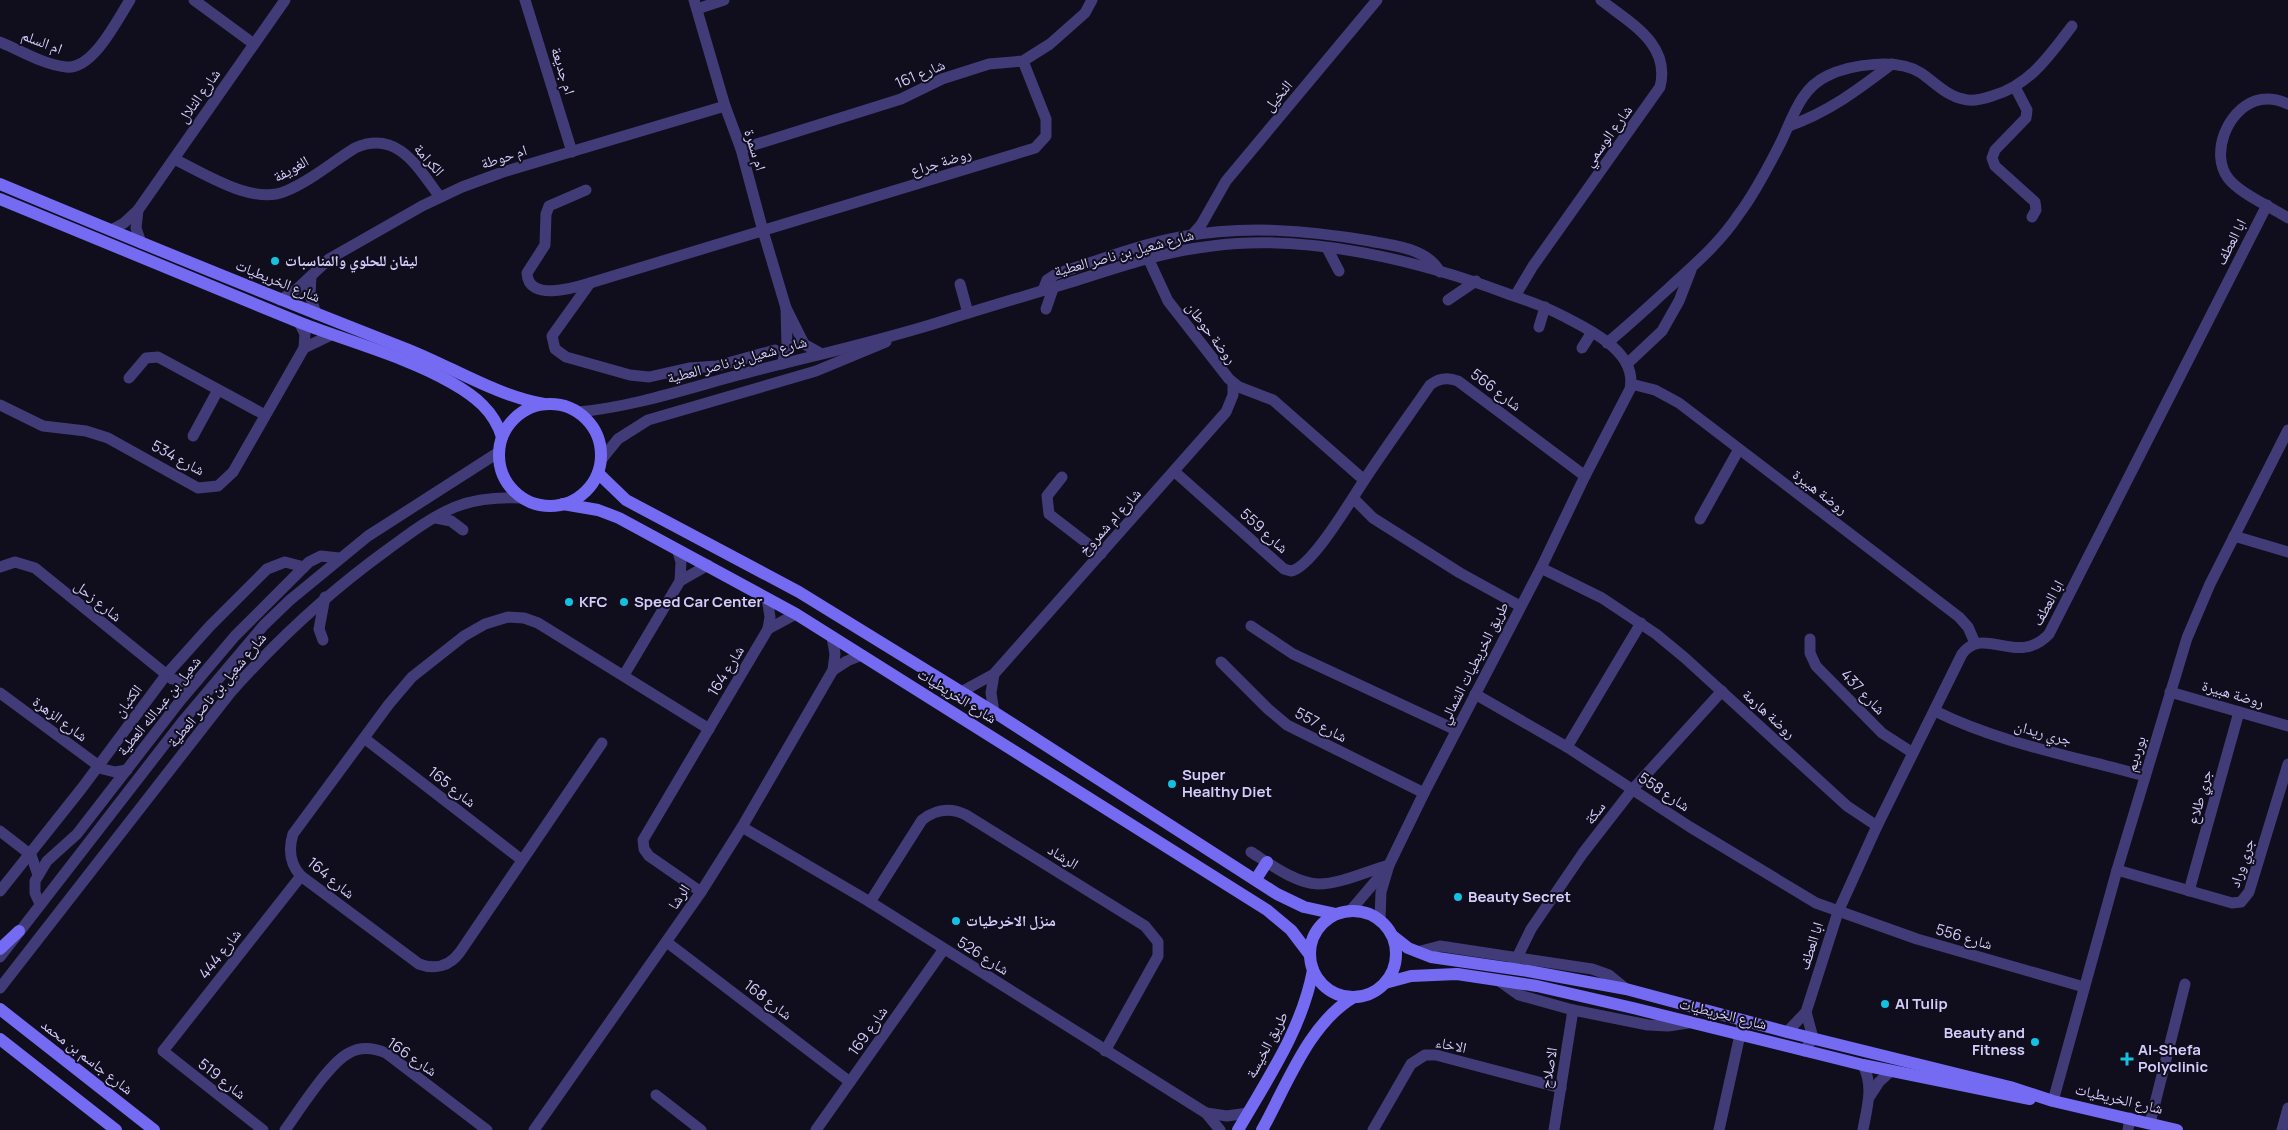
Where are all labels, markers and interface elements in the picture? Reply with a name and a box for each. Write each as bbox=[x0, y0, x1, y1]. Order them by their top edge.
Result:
street label: ام السلم bbox=[19, 24, 66, 59]
street label: ام جديعة bbox=[546, 44, 581, 97]
street label: شارع 161 bbox=[892, 54, 948, 93]
street label: شارع التلال bbox=[172, 64, 225, 127]
street label: النخيل bbox=[1258, 75, 1297, 116]
street label: شارع الوسمي bbox=[1578, 100, 1639, 172]
street label: ام سمرة bbox=[739, 127, 772, 173]
street label: الكرامة bbox=[409, 139, 449, 180]
street label: ام حوطة bbox=[478, 139, 530, 174]
street label: روضة جراع bbox=[908, 142, 974, 181]
street label: الغويفة bbox=[269, 150, 312, 187]
street label: ابا العطف bbox=[2210, 215, 2251, 268]
street label: شارع شعيل بن ناصر العطية bbox=[1052, 224, 1196, 281]
place label: ليفان للحلوي والمناسبات bbox=[285, 250, 418, 273]
street label: شارع الخريطيات bbox=[233, 254, 324, 307]
marker: ليفان للحلوي والمناسبات bbox=[269, 255, 281, 267]
street label: روضة حوطان bbox=[1181, 297, 1242, 369]
street label: شارع شعيل بن ناصر العطية bbox=[665, 331, 809, 388]
street label: شارع 566 bbox=[1467, 364, 1526, 416]
street label: شارع 534 bbox=[148, 435, 209, 480]
street label: روضة هبيرة bbox=[1788, 464, 1852, 519]
street label: شارع ام شمروخ bbox=[1074, 483, 1146, 560]
street label: شارع 559 bbox=[1236, 503, 1293, 558]
street label: شارع زحل bbox=[70, 575, 127, 626]
street label: ابا العطف bbox=[2026, 576, 2069, 629]
place label: KFC bbox=[579, 591, 608, 612]
place label: Speed Car Center bbox=[634, 591, 762, 612]
marker: KFC bbox=[563, 596, 575, 608]
marker: Speed Car Center bbox=[618, 596, 630, 608]
street label: طريق الخريطيات الشمالي bbox=[1434, 598, 1515, 729]
street label: شارع شعيل بن ناصر العطية bbox=[162, 628, 271, 752]
street label: شارع 164 bbox=[702, 641, 749, 700]
street label: شعيل بن عبدالله العطية bbox=[112, 651, 206, 760]
street label: شارع الخريطيات bbox=[914, 663, 1001, 728]
street label: شارع 437 bbox=[1836, 664, 1891, 719]
street label: روضة هبيرة bbox=[2199, 675, 2267, 712]
street label: الكثبان bbox=[108, 680, 147, 721]
street label: روضة هارمة bbox=[1738, 684, 1801, 743]
street label: شارع الزهرة bbox=[28, 691, 92, 746]
street label: شارع 557 bbox=[1291, 702, 1351, 747]
street label: جري ريدان bbox=[2012, 715, 2074, 752]
street label: بورديم bbox=[2120, 733, 2151, 774]
street label: شارع 165 bbox=[424, 761, 481, 812]
place label: Super Healthy Diet bbox=[1182, 764, 1272, 802]
street label: شارع 558 bbox=[1634, 767, 1694, 816]
street label: جري طلاع bbox=[2182, 767, 2219, 827]
marker: Super Healthy Diet bbox=[1166, 778, 1178, 790]
street label: سكة bbox=[1579, 797, 1610, 828]
street label: جري وراد bbox=[2224, 835, 2261, 891]
street label: الرشاد bbox=[1044, 839, 1083, 874]
street label: شارع 164 bbox=[303, 852, 360, 903]
street label: الرشا bbox=[663, 880, 695, 914]
place label: Beauty Secret bbox=[1468, 886, 1571, 907]
marker: Beauty Secret bbox=[1452, 891, 1464, 903]
place label: منزل الاخرطيات bbox=[966, 910, 1056, 931]
marker: منزل الاخرطيات bbox=[950, 915, 962, 927]
street label: شارع 556 bbox=[1933, 918, 1995, 955]
street label: ابا العطف bbox=[1793, 919, 1828, 972]
street label: شارع 444 bbox=[193, 924, 246, 983]
street label: شارع 526 bbox=[953, 931, 1013, 980]
street label: شارع 168 bbox=[740, 975, 797, 1025]
street label: شارع الخريطيات bbox=[1677, 992, 1769, 1035]
place label: Al Tulip bbox=[1895, 993, 1948, 1014]
marker: Al Tulip bbox=[1879, 998, 1891, 1010]
street label: شارع 169 bbox=[843, 1002, 892, 1060]
street label: طريق الخيسة bbox=[1240, 1008, 1293, 1082]
street label: شارع جاسم بن محمد bbox=[37, 1014, 138, 1099]
place label: Beauty and Fitness bbox=[1944, 1022, 2025, 1060]
street label: الاخاء bbox=[1434, 1031, 1469, 1058]
street label: شارع 166 bbox=[383, 1032, 441, 1081]
marker: Beauty and Fitness bbox=[2029, 1036, 2041, 1048]
place label: Al-Shefa Polyclinic bbox=[2138, 1039, 2208, 1077]
street label: الاصلاح bbox=[1535, 1046, 1562, 1090]
marker: Al-Shefa Polyclinic bbox=[2120, 1052, 2134, 1066]
street label: شارع 519 bbox=[194, 1053, 251, 1104]
street label: شارع الخريطيات bbox=[2073, 1078, 2165, 1119]

